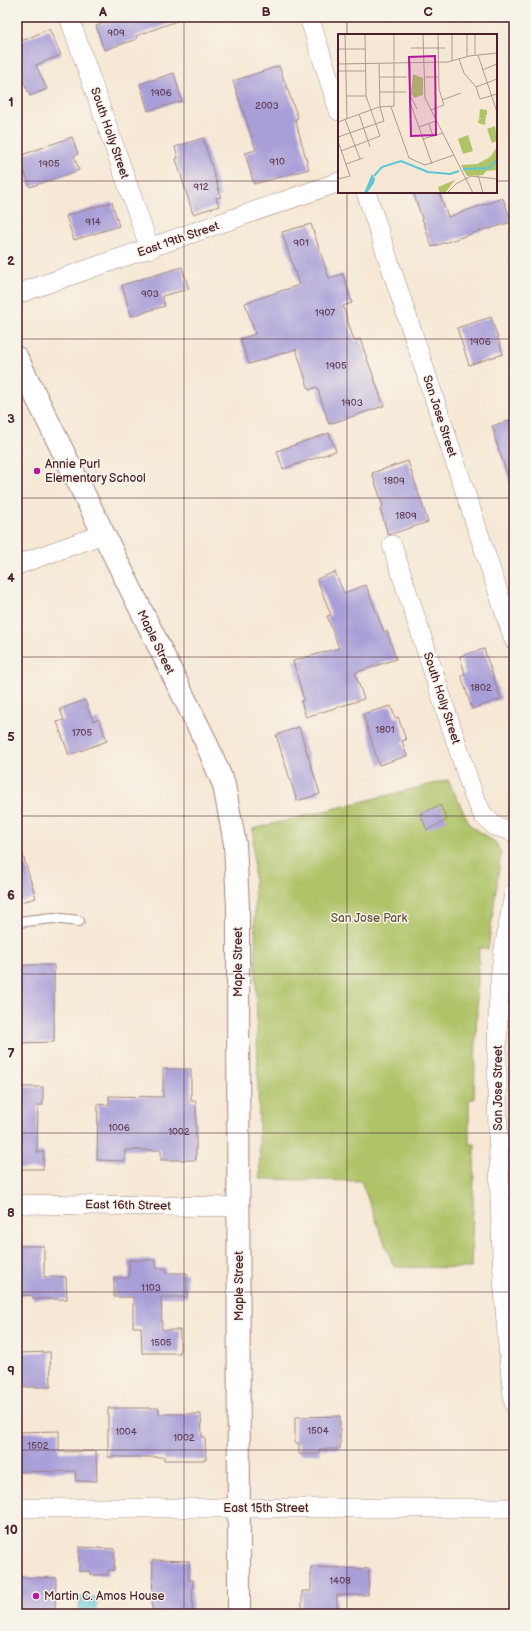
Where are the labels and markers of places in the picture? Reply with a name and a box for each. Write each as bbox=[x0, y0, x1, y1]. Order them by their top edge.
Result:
place label: Annie Purl Elementary School bbox=[45, 457, 146, 486]
marker: Annie Purl Elementary School bbox=[32, 466, 42, 476]
place label: Martin C. Amos House bbox=[44, 1589, 165, 1604]
marker: Martin C. Amos House bbox=[31, 1591, 41, 1601]

